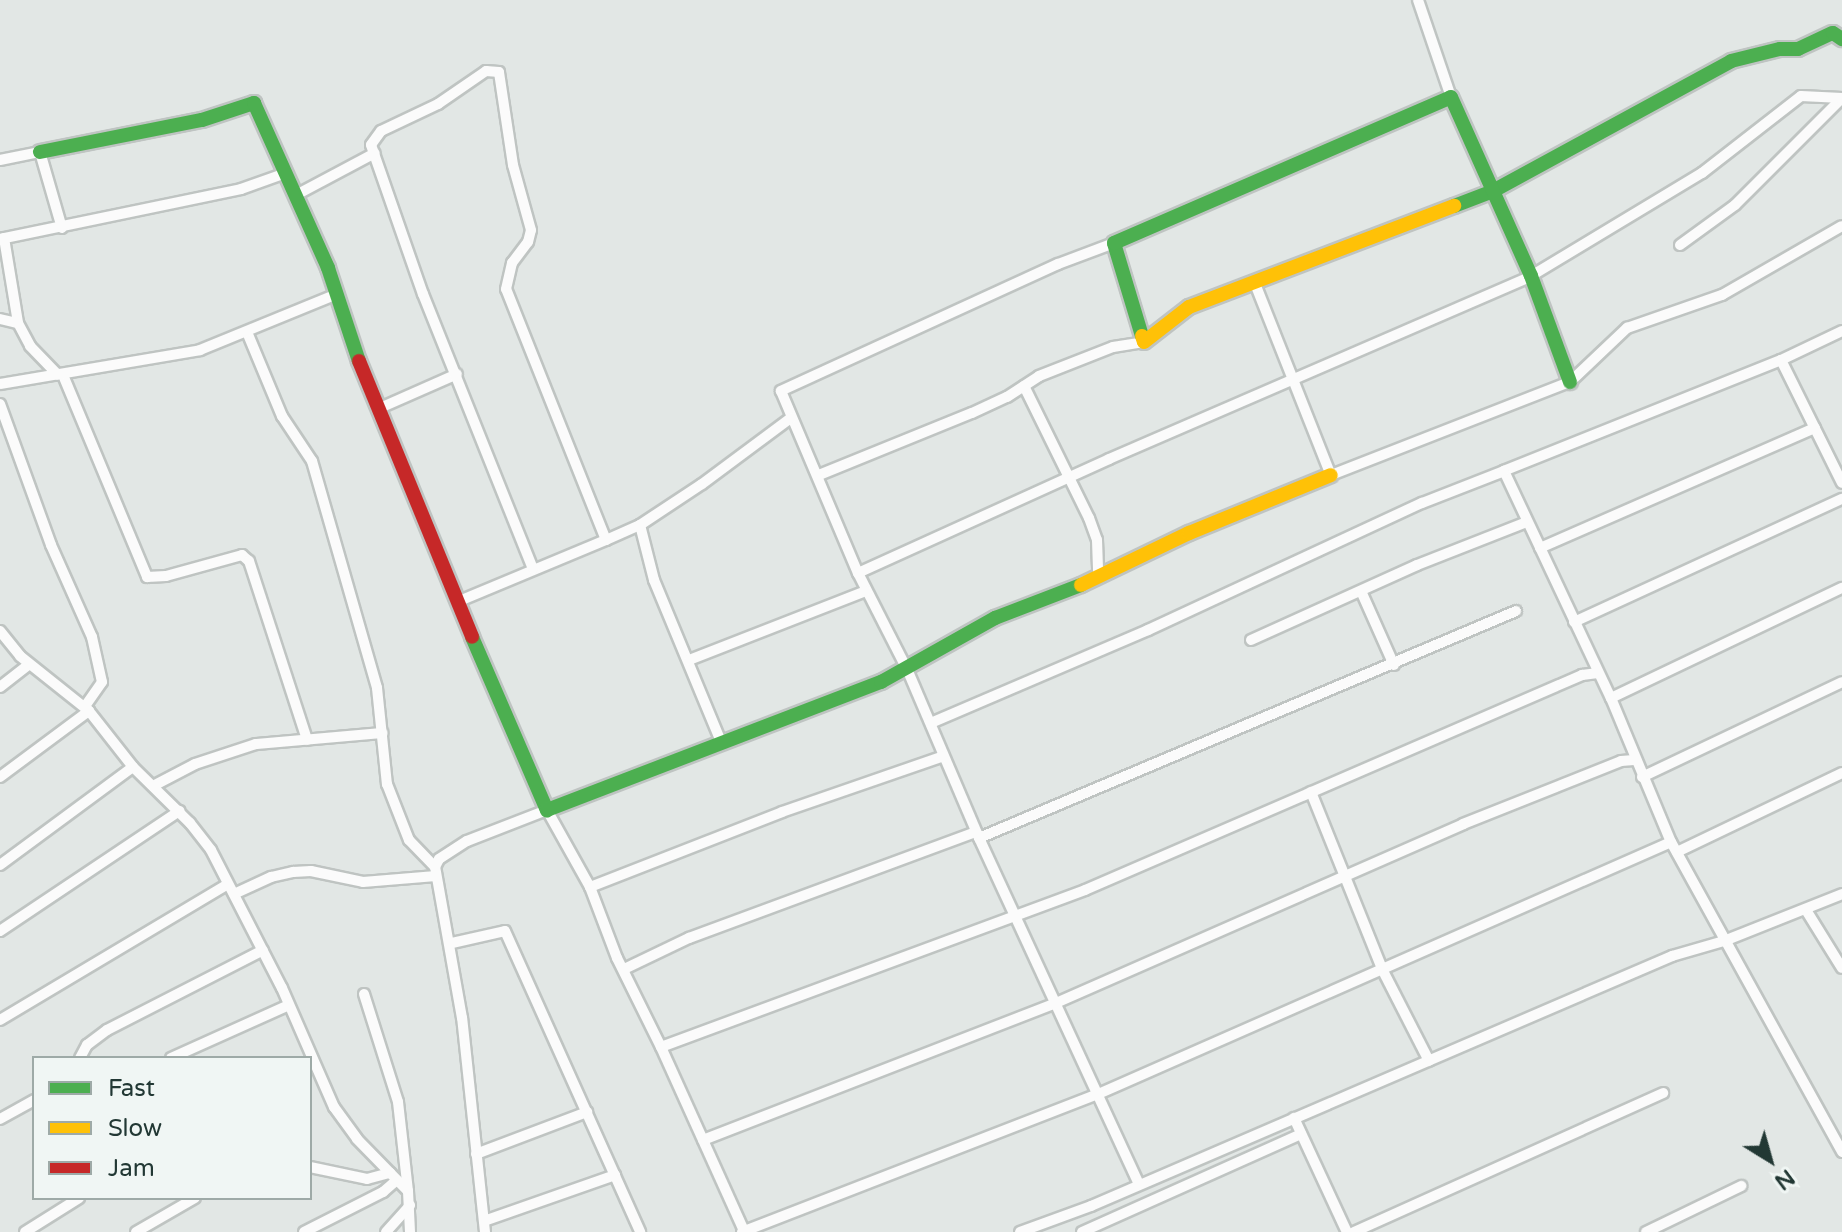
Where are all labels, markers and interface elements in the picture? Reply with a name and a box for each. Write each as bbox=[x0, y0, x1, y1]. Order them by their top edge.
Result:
legend bbox=[32, 1056, 312, 1200]
text: Fast bbox=[108, 1074, 155, 1103]
text: Slow bbox=[108, 1114, 162, 1143]
north arrow bbox=[1730, 1120, 1810, 1200]
text: Jam bbox=[108, 1154, 155, 1183]
text: N bbox=[1770, 1163, 1799, 1195]

